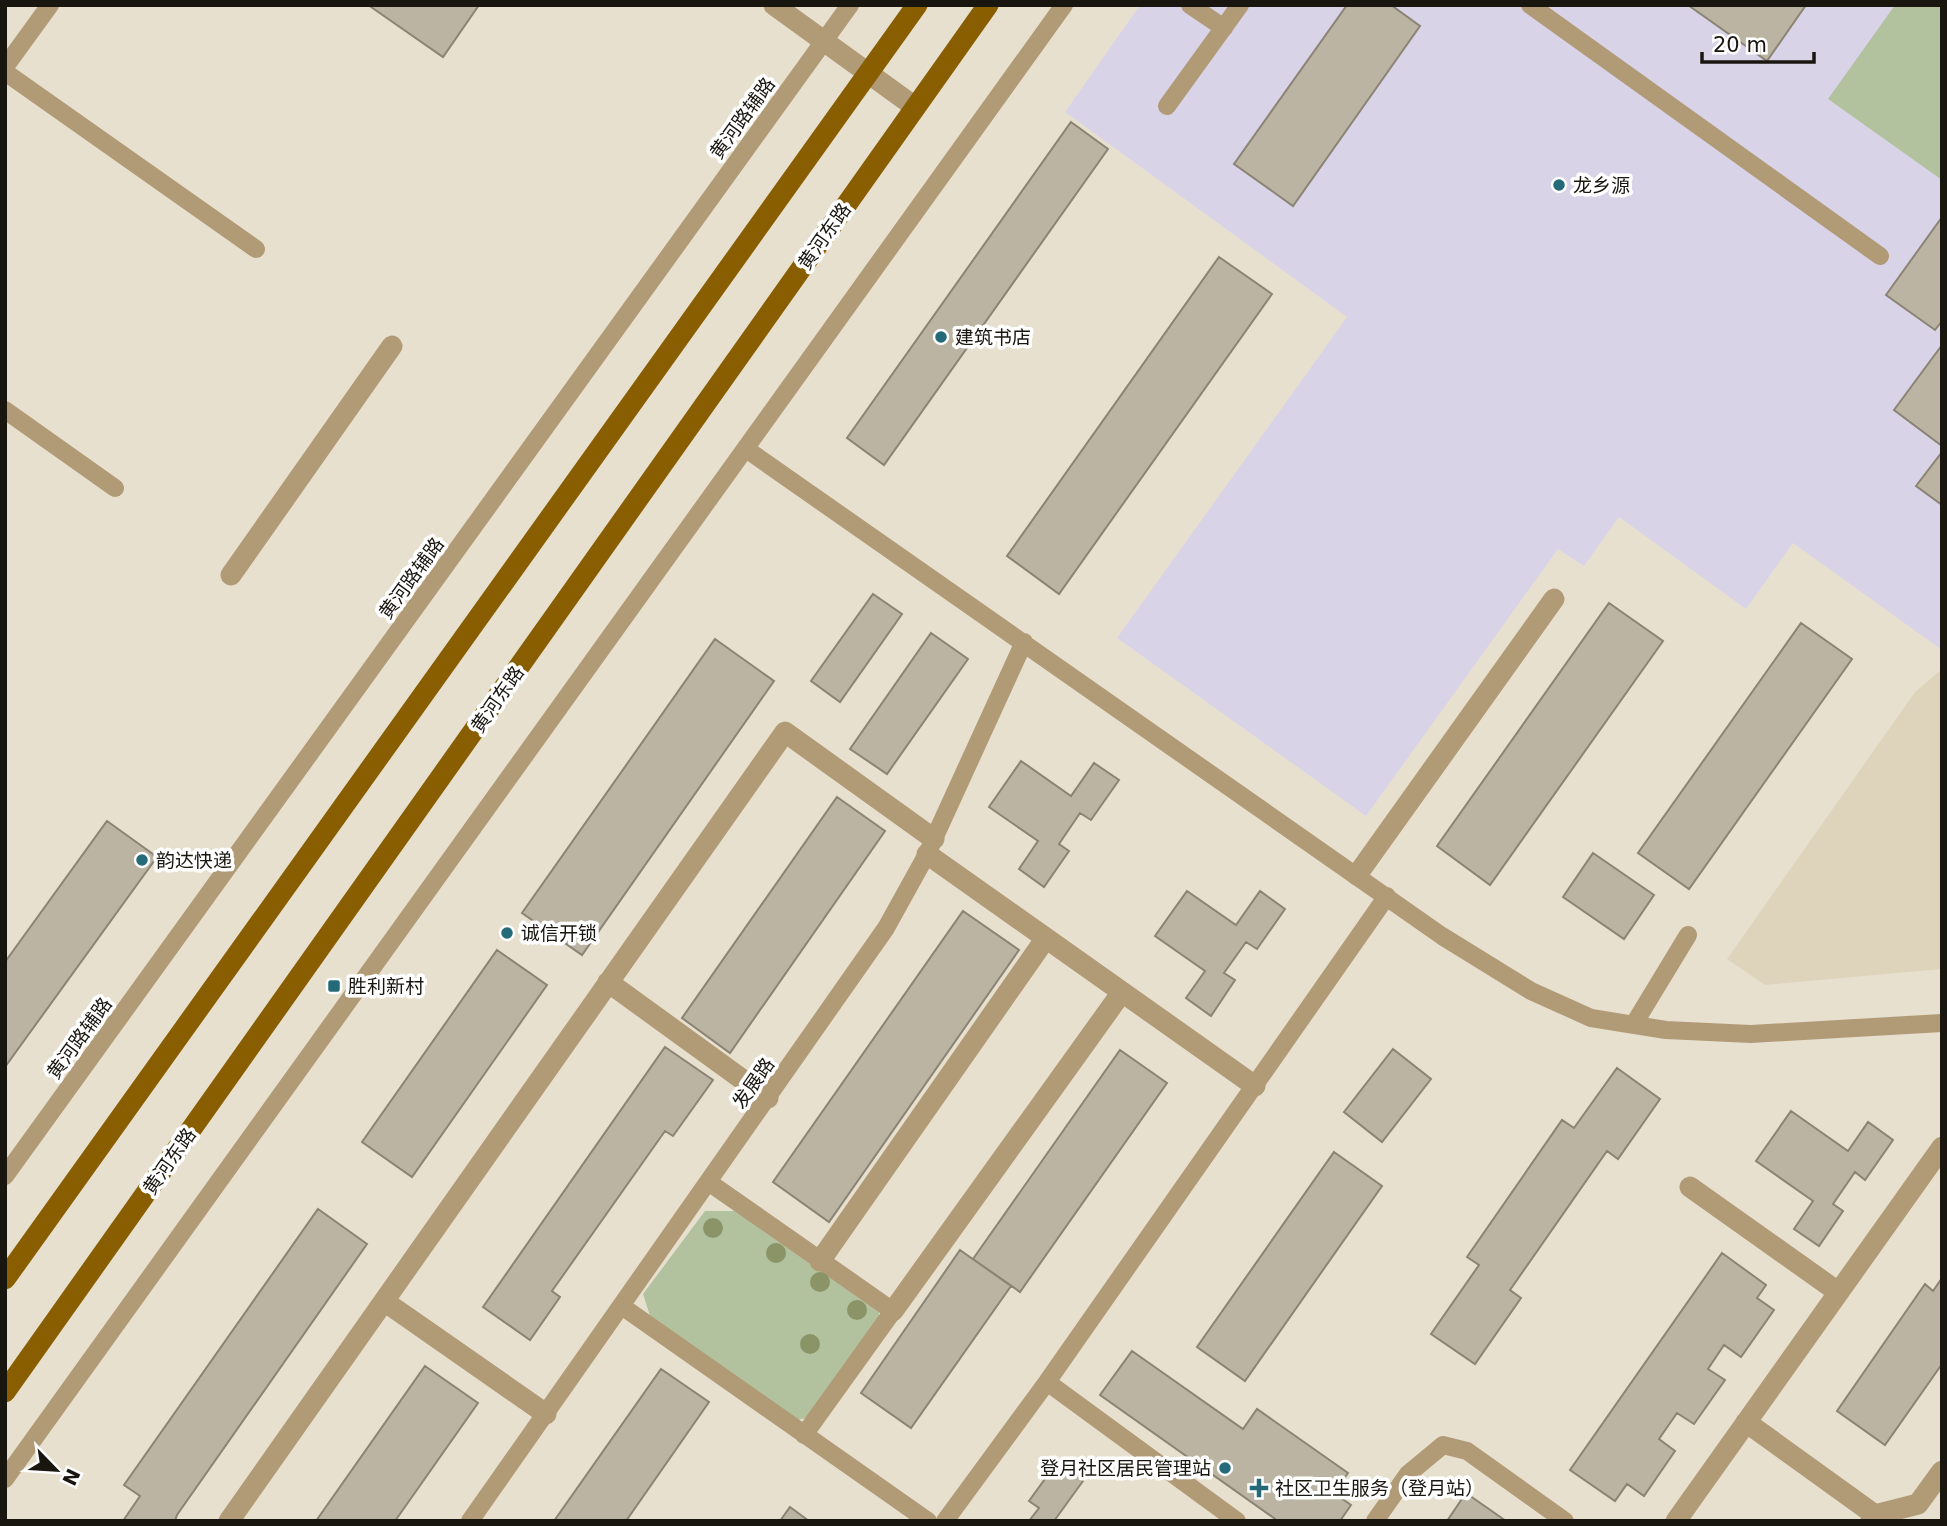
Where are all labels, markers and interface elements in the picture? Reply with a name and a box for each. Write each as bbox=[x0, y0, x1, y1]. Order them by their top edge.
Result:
scale bar bbox=[1702, 21, 1814, 65]
text: 20 m bbox=[1713, 33, 1767, 57]
street label: 黄河路辅路 bbox=[705, 73, 779, 163]
place label: 龙乡源 bbox=[1573, 174, 1630, 196]
marker: 龙乡源 bbox=[1551, 177, 1567, 193]
street label: 黄河东路 bbox=[793, 199, 855, 273]
place label: 建筑书店 bbox=[955, 326, 1031, 348]
marker: 建筑书店 bbox=[933, 329, 949, 345]
street label: 黄河路辅路 bbox=[374, 533, 448, 623]
street label: 黄河东路 bbox=[466, 662, 528, 736]
place label: 韵达快递 bbox=[156, 849, 232, 871]
marker: 韵达快递 bbox=[134, 852, 150, 868]
place label: 诚信开锁 bbox=[521, 922, 597, 944]
marker: 诚信开锁 bbox=[499, 925, 515, 941]
place label: 胜利新村 bbox=[348, 975, 424, 997]
marker: 胜利新村 bbox=[326, 978, 342, 994]
street label: 黄河路辅路 bbox=[42, 993, 116, 1083]
street label: 发展路 bbox=[728, 1053, 778, 1113]
street label: 黄河东路 bbox=[138, 1124, 200, 1198]
north arrow bbox=[21, 1435, 91, 1505]
place label: 登月社区居民管理站 bbox=[1040, 1457, 1211, 1479]
marker: 登月社区居民管理站 bbox=[1217, 1460, 1233, 1476]
text: N bbox=[58, 1465, 85, 1489]
place label: 社区卫生服务（登月站） bbox=[1275, 1477, 1484, 1499]
marker: 社区卫生服务（登月站） bbox=[1249, 1478, 1269, 1498]

